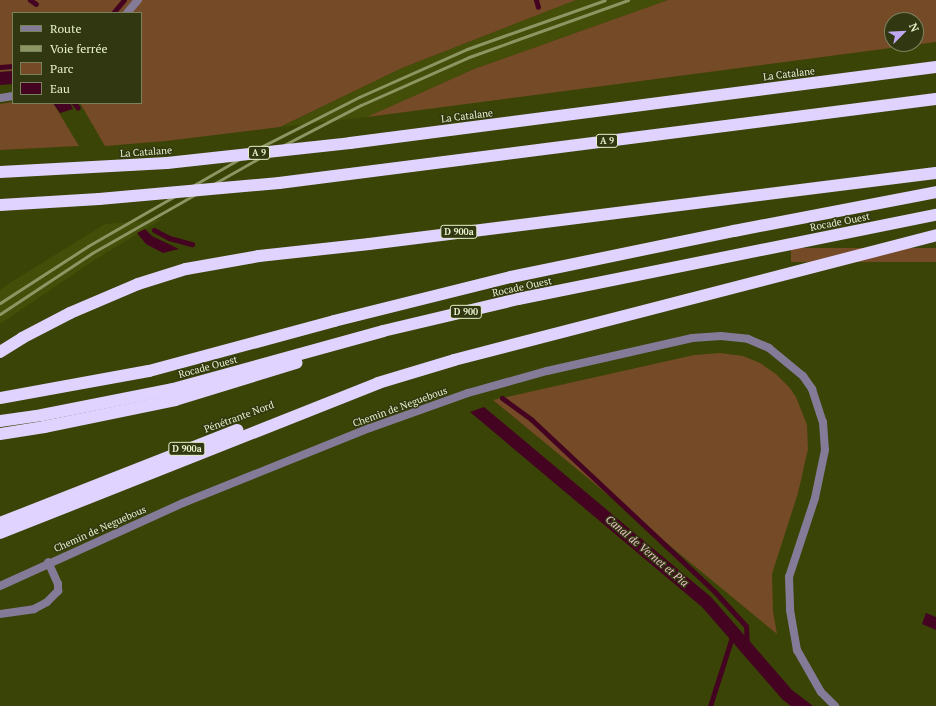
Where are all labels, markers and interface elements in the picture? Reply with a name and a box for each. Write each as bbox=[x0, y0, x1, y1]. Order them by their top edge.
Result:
legend bbox=[12, 12, 142, 104]
north arrow bbox=[884, 12, 924, 52]
text: Route bbox=[50, 21, 81, 36]
text: N bbox=[906, 21, 922, 34]
text: Voie ferrée bbox=[50, 41, 108, 56]
text: Parc bbox=[50, 61, 73, 76]
street label: La Catalane bbox=[762, 65, 816, 83]
text: Eau bbox=[50, 81, 70, 96]
street label: La Catalane bbox=[440, 107, 494, 125]
road number: A 9 bbox=[595, 134, 619, 148]
street label: La Catalane bbox=[120, 144, 172, 160]
road number: A 9 bbox=[247, 146, 271, 160]
street label: Rocade Ouest bbox=[809, 210, 871, 234]
road number: D 900a bbox=[440, 225, 478, 239]
street label: Rocade Ouest bbox=[491, 275, 553, 299]
road number: D 900 bbox=[449, 305, 483, 319]
street label: Rocade Ouest bbox=[177, 353, 239, 381]
street label: Chemin de Neguebous bbox=[351, 384, 449, 430]
street label: Pénétrante Nord bbox=[202, 399, 276, 435]
road number: D 900a bbox=[168, 442, 206, 456]
street label: Chemin de Neguebous bbox=[52, 503, 148, 555]
water label: Canal de Vernet et Pia bbox=[603, 512, 691, 590]

